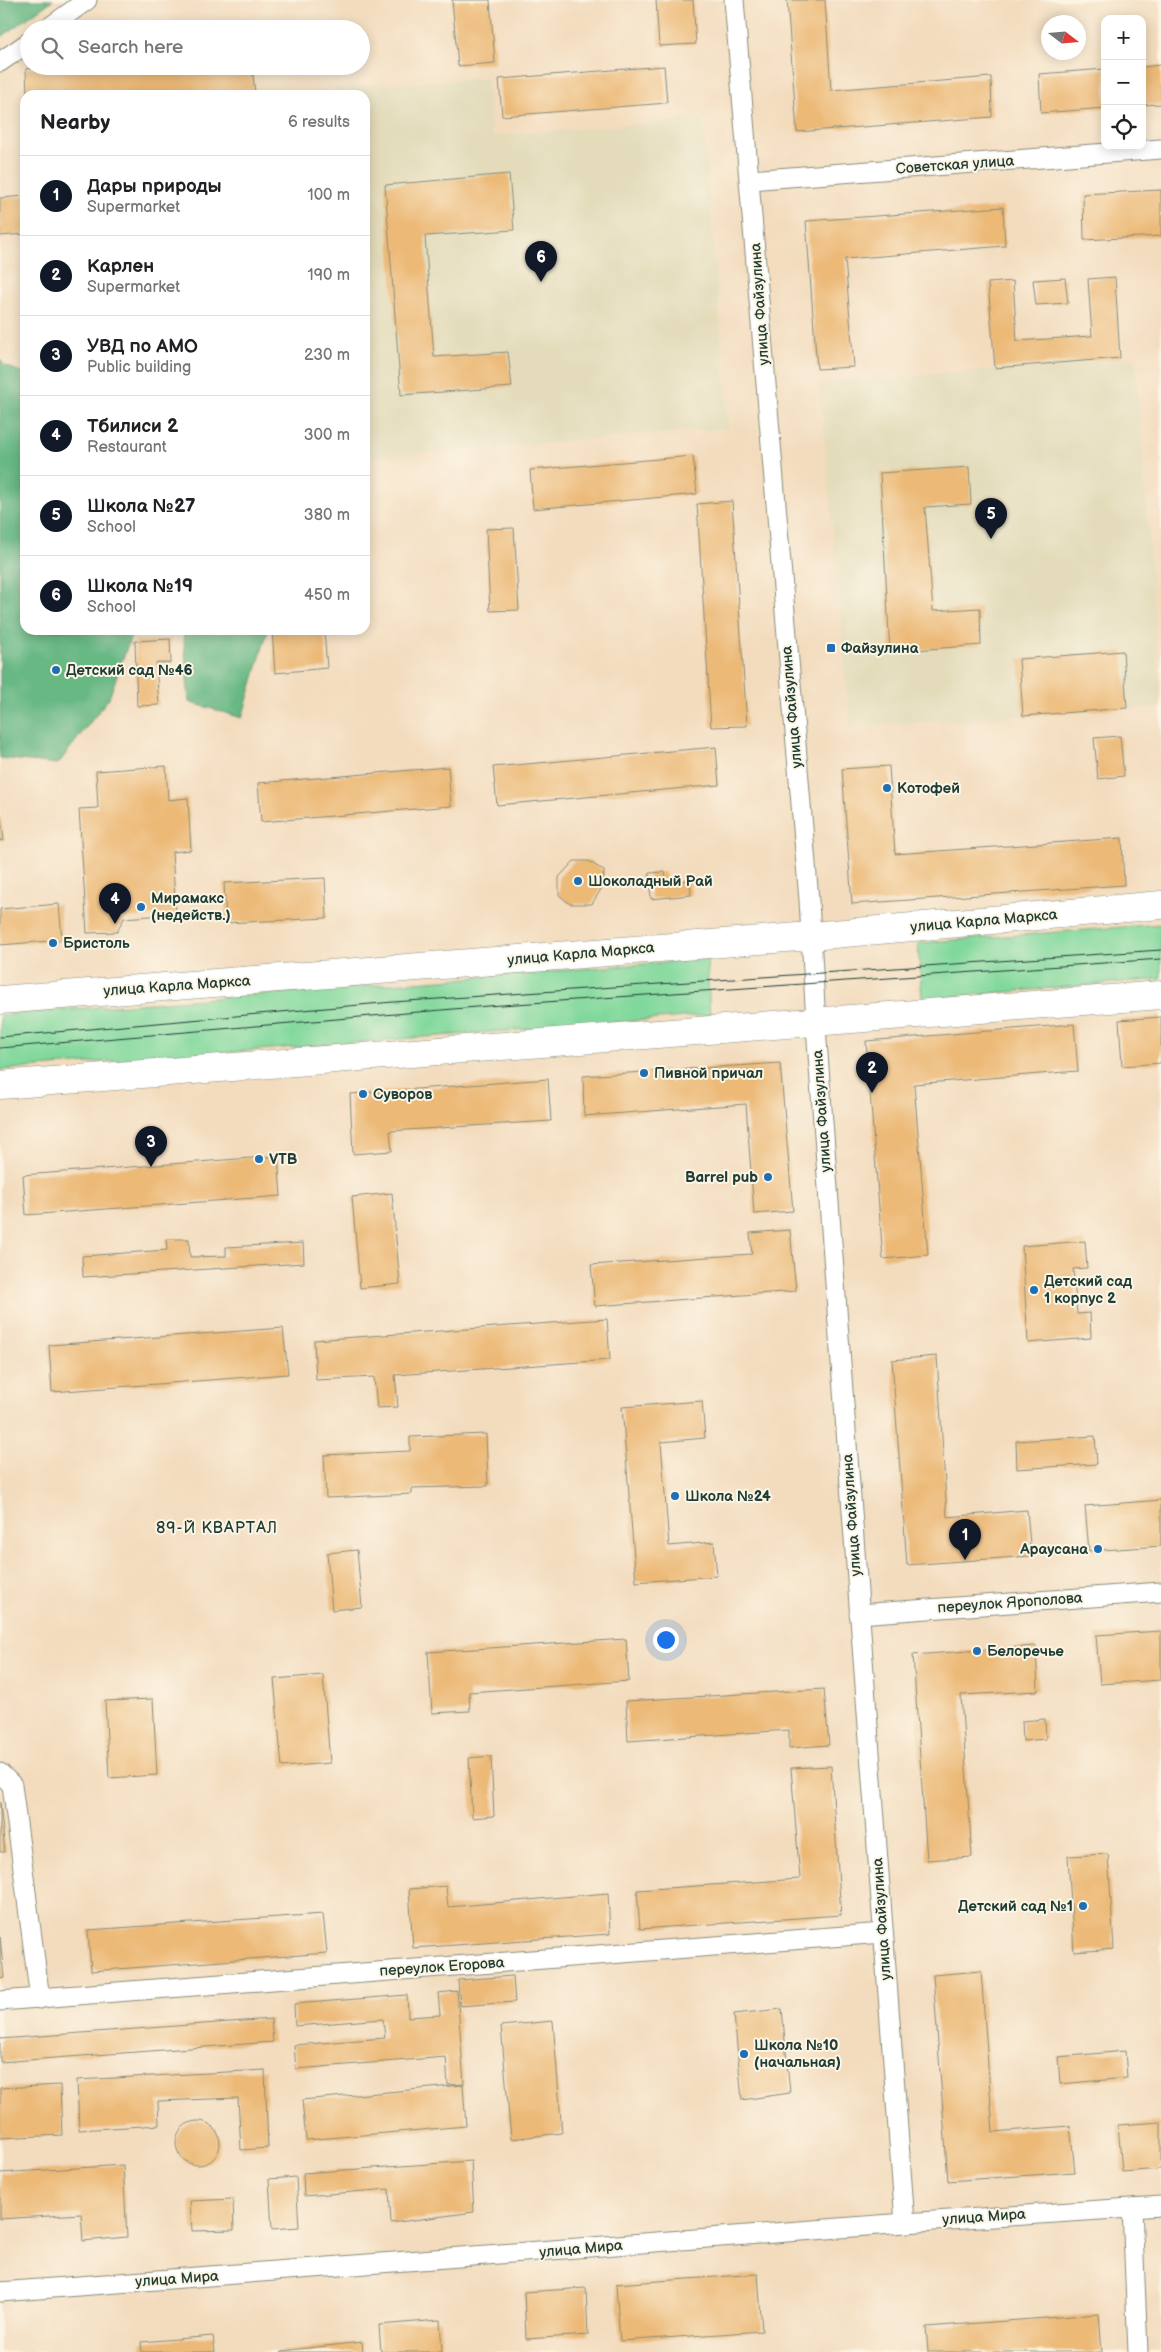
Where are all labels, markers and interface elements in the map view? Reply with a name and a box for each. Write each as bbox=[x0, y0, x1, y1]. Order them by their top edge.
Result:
north arrow bbox=[1041, 15, 1086, 60]
map controls bbox=[1101, 15, 1146, 150]
button: + bbox=[1101, 15, 1146, 60]
search box bbox=[20, 20, 370, 75]
icon: search bbox=[38, 34, 66, 62]
text: Search here bbox=[78, 36, 183, 59]
button: − bbox=[1101, 60, 1146, 105]
button: locate bbox=[1101, 105, 1146, 150]
text: Nearby bbox=[40, 110, 110, 135]
text: 6 results bbox=[288, 113, 350, 132]
street label: Советская улица bbox=[895, 151, 1015, 179]
text: Дары природы bbox=[87, 175, 222, 198]
text: 1 bbox=[53, 186, 59, 205]
text: 100 m bbox=[307, 186, 350, 205]
text: Supermarket bbox=[87, 198, 180, 217]
pin: 6 bbox=[525, 241, 557, 282]
street label: улица Файзулина bbox=[746, 242, 774, 366]
text: Карлен bbox=[87, 255, 154, 278]
text: 2 bbox=[51, 266, 61, 285]
text: 190 m bbox=[308, 266, 350, 285]
text: Supermarket bbox=[87, 278, 180, 297]
text: УВД по АМО bbox=[87, 335, 198, 358]
text: 3 bbox=[51, 346, 61, 365]
text: 230 m bbox=[304, 346, 350, 365]
text: Public building bbox=[87, 358, 191, 377]
text: Тбилиси 2 bbox=[87, 415, 178, 438]
text: 4 bbox=[51, 426, 61, 445]
text: 300 m bbox=[304, 426, 350, 445]
text: Restaurant bbox=[87, 438, 167, 457]
text: Школа №27 bbox=[87, 495, 195, 518]
pin: 5 bbox=[975, 498, 1007, 539]
text: 5 bbox=[51, 506, 61, 525]
text: 380 m bbox=[304, 506, 350, 525]
text: School bbox=[87, 518, 136, 537]
text: Школа №19 bbox=[87, 575, 193, 598]
text: 6 bbox=[51, 586, 61, 605]
text: 450 m bbox=[304, 586, 350, 605]
text: School bbox=[87, 598, 136, 617]
place label: Файзулина bbox=[841, 639, 919, 658]
marker: Файзулина bbox=[825, 642, 837, 654]
street label: улица Файзулина bbox=[777, 645, 807, 769]
place label: Детский сад №46 bbox=[66, 661, 193, 680]
marker: Детский сад №46 bbox=[50, 664, 62, 676]
place label: Котофей bbox=[897, 779, 960, 798]
marker: Котофей bbox=[881, 782, 893, 794]
place label: Шоколадный Рай bbox=[588, 872, 713, 891]
marker: Шоколадный Рай bbox=[572, 875, 584, 887]
pin: 4 bbox=[99, 883, 131, 924]
place label: Мирамакс (недейств.) bbox=[151, 889, 231, 925]
marker: Мирамакс (недейств.) bbox=[135, 901, 147, 913]
street label: улица Карла Маркса bbox=[910, 905, 1059, 937]
place label: Бристоль bbox=[63, 934, 130, 953]
marker: Бристоль bbox=[47, 937, 59, 949]
street label: улица Карла Маркса bbox=[507, 938, 656, 970]
street label: улица Карла Маркса bbox=[103, 971, 251, 1001]
street label: улица Файзулина bbox=[808, 1049, 836, 1173]
pin: 2 bbox=[856, 1052, 888, 1093]
place label: Пивной причал bbox=[654, 1064, 763, 1083]
marker: Пивной причал bbox=[638, 1067, 650, 1079]
place label: Суворов bbox=[373, 1085, 432, 1104]
marker: Суворов bbox=[357, 1088, 369, 1100]
pin: 3 bbox=[135, 1126, 167, 1167]
place label: VTB bbox=[269, 1150, 298, 1169]
marker: VTB bbox=[253, 1153, 265, 1165]
place label: Barrel pub bbox=[685, 1168, 758, 1187]
marker: Barrel pub bbox=[762, 1171, 774, 1183]
place label: Детский сад 1 корпус 2 bbox=[1044, 1272, 1132, 1308]
marker: Детский сад 1 корпус 2 bbox=[1028, 1284, 1040, 1296]
street label: улица Файзулина bbox=[838, 1453, 866, 1577]
place label: Школа №24 bbox=[685, 1487, 771, 1506]
marker: Школа №24 bbox=[669, 1490, 681, 1502]
district label: 89-Й КВАРТАЛ bbox=[156, 1519, 278, 1538]
pin: 1 bbox=[949, 1519, 981, 1560]
place label: Араусана bbox=[1019, 1540, 1088, 1559]
marker: Араусана bbox=[1092, 1543, 1104, 1555]
street label: переулок Ярополова bbox=[937, 1588, 1083, 1618]
your location bbox=[653, 1627, 679, 1653]
place label: Белоречье bbox=[987, 1642, 1064, 1661]
marker: Белоречье bbox=[971, 1645, 983, 1657]
street label: улица Файзулина bbox=[868, 1857, 896, 1981]
place label: Детский сад №1 bbox=[958, 1897, 1073, 1916]
marker: Детский сад №1 bbox=[1077, 1900, 1089, 1912]
street label: переулок Егорова bbox=[379, 1953, 505, 1981]
place label: Школа №10 (начальная) bbox=[754, 2036, 841, 2072]
marker: Школа №10 (начальная) bbox=[738, 2048, 750, 2060]
street label: улица Мира bbox=[942, 2205, 1027, 2229]
street label: улица Мира bbox=[538, 2236, 624, 2262]
street label: улица Мира bbox=[135, 2267, 220, 2291]

